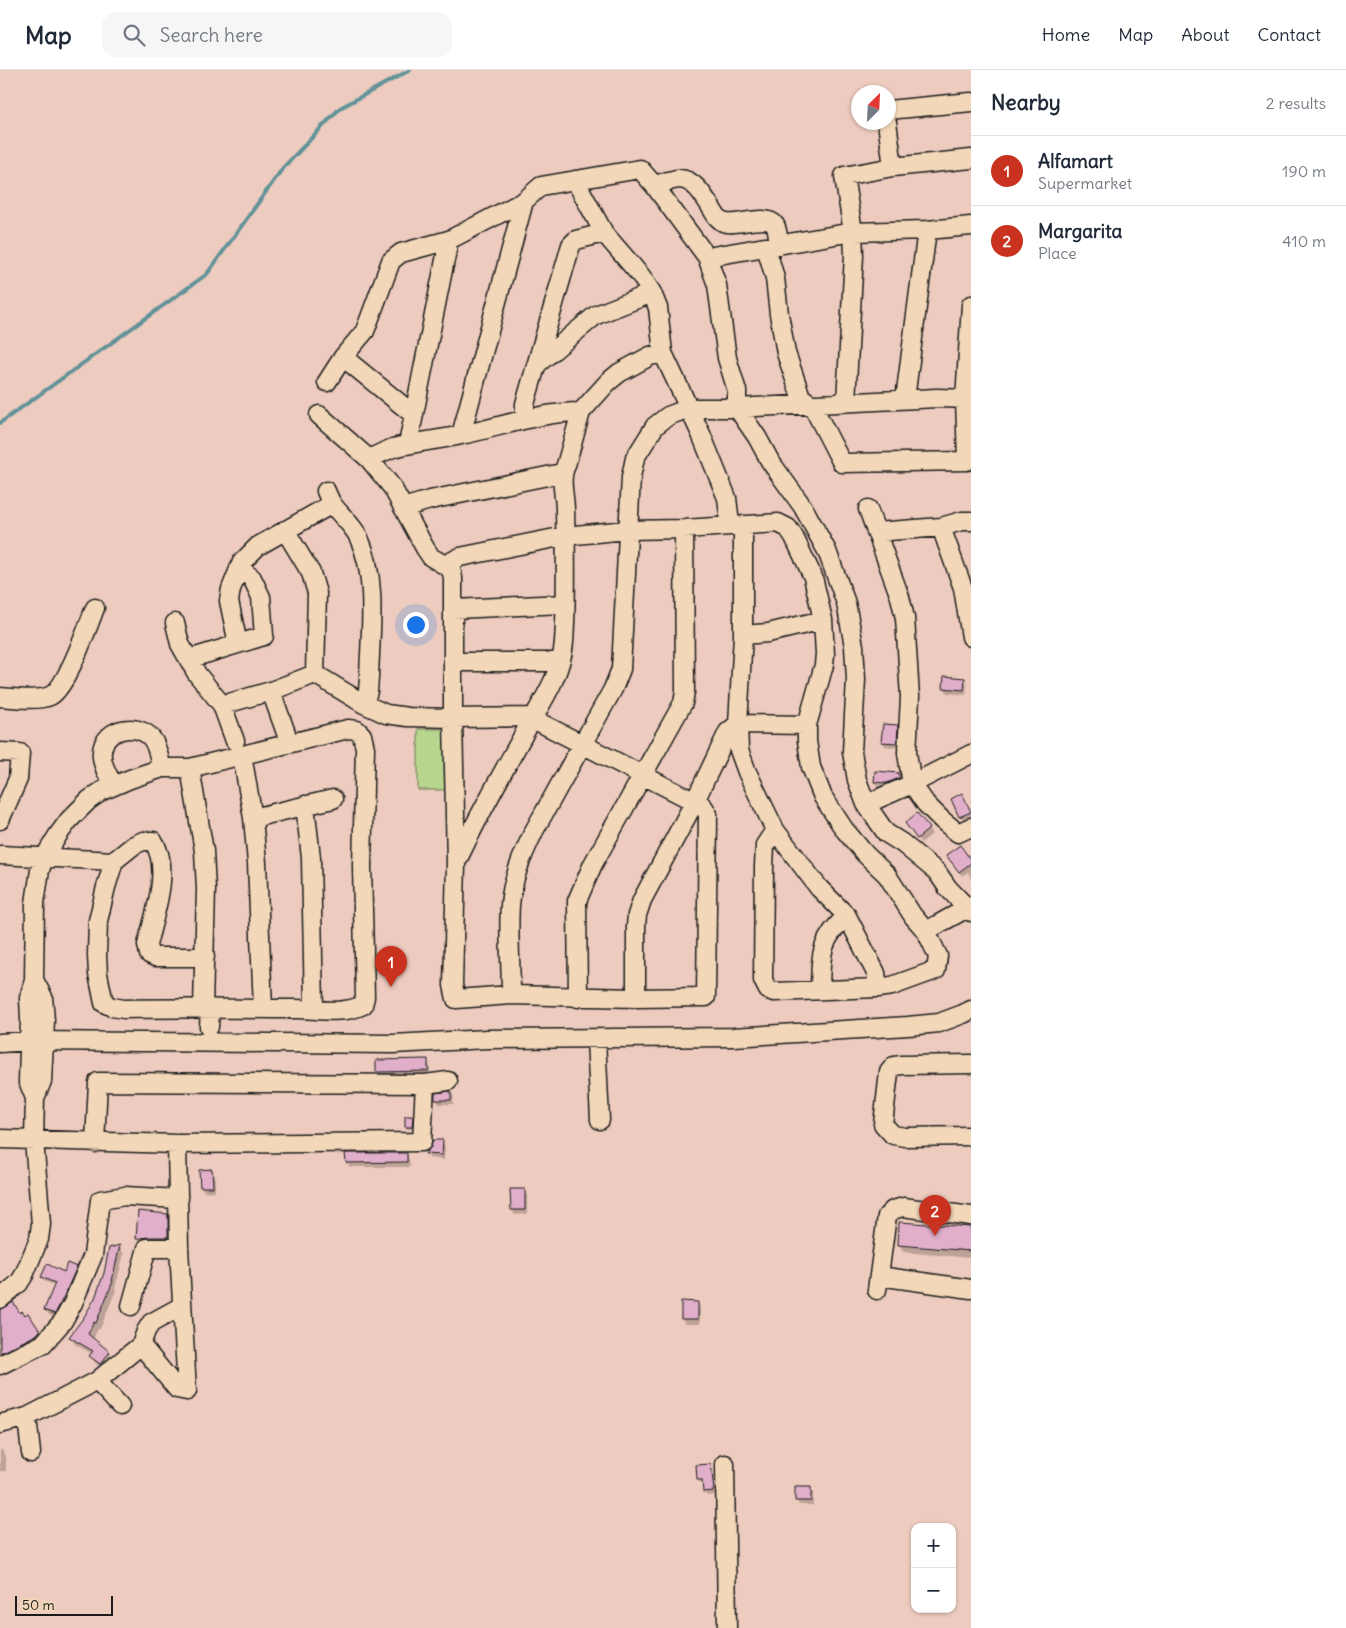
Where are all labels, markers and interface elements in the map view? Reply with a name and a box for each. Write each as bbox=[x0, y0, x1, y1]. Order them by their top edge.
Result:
search box bbox=[102, 12, 452, 57]
text: Map bbox=[25, 20, 72, 50]
icon: search bbox=[120, 21, 148, 49]
text: Search here bbox=[160, 23, 263, 47]
text: Home bbox=[1042, 23, 1090, 46]
text: Map bbox=[1118, 23, 1153, 46]
text: About bbox=[1181, 23, 1229, 46]
text: Contact bbox=[1257, 23, 1321, 46]
north arrow bbox=[851, 85, 896, 130]
text: Nearby bbox=[991, 89, 1061, 116]
text: 2 results bbox=[1266, 93, 1326, 113]
text: Alfamart bbox=[1038, 149, 1113, 173]
text: 1 bbox=[1004, 161, 1010, 181]
text: 190 m bbox=[1282, 161, 1326, 181]
text: Supermarket bbox=[1038, 173, 1132, 193]
text: Margarita bbox=[1038, 219, 1122, 243]
text: 2 bbox=[1003, 231, 1011, 251]
text: 410 m bbox=[1282, 231, 1326, 251]
text: Place bbox=[1038, 243, 1077, 263]
your location bbox=[403, 612, 429, 638]
pin: 1 bbox=[375, 946, 407, 987]
pin: 2 bbox=[919, 1195, 951, 1236]
map controls bbox=[911, 1523, 956, 1613]
button: + bbox=[911, 1523, 956, 1568]
button: − bbox=[911, 1568, 956, 1613]
scale bar bbox=[15, 1593, 112, 1616]
text: 50 m bbox=[22, 1596, 55, 1614]

